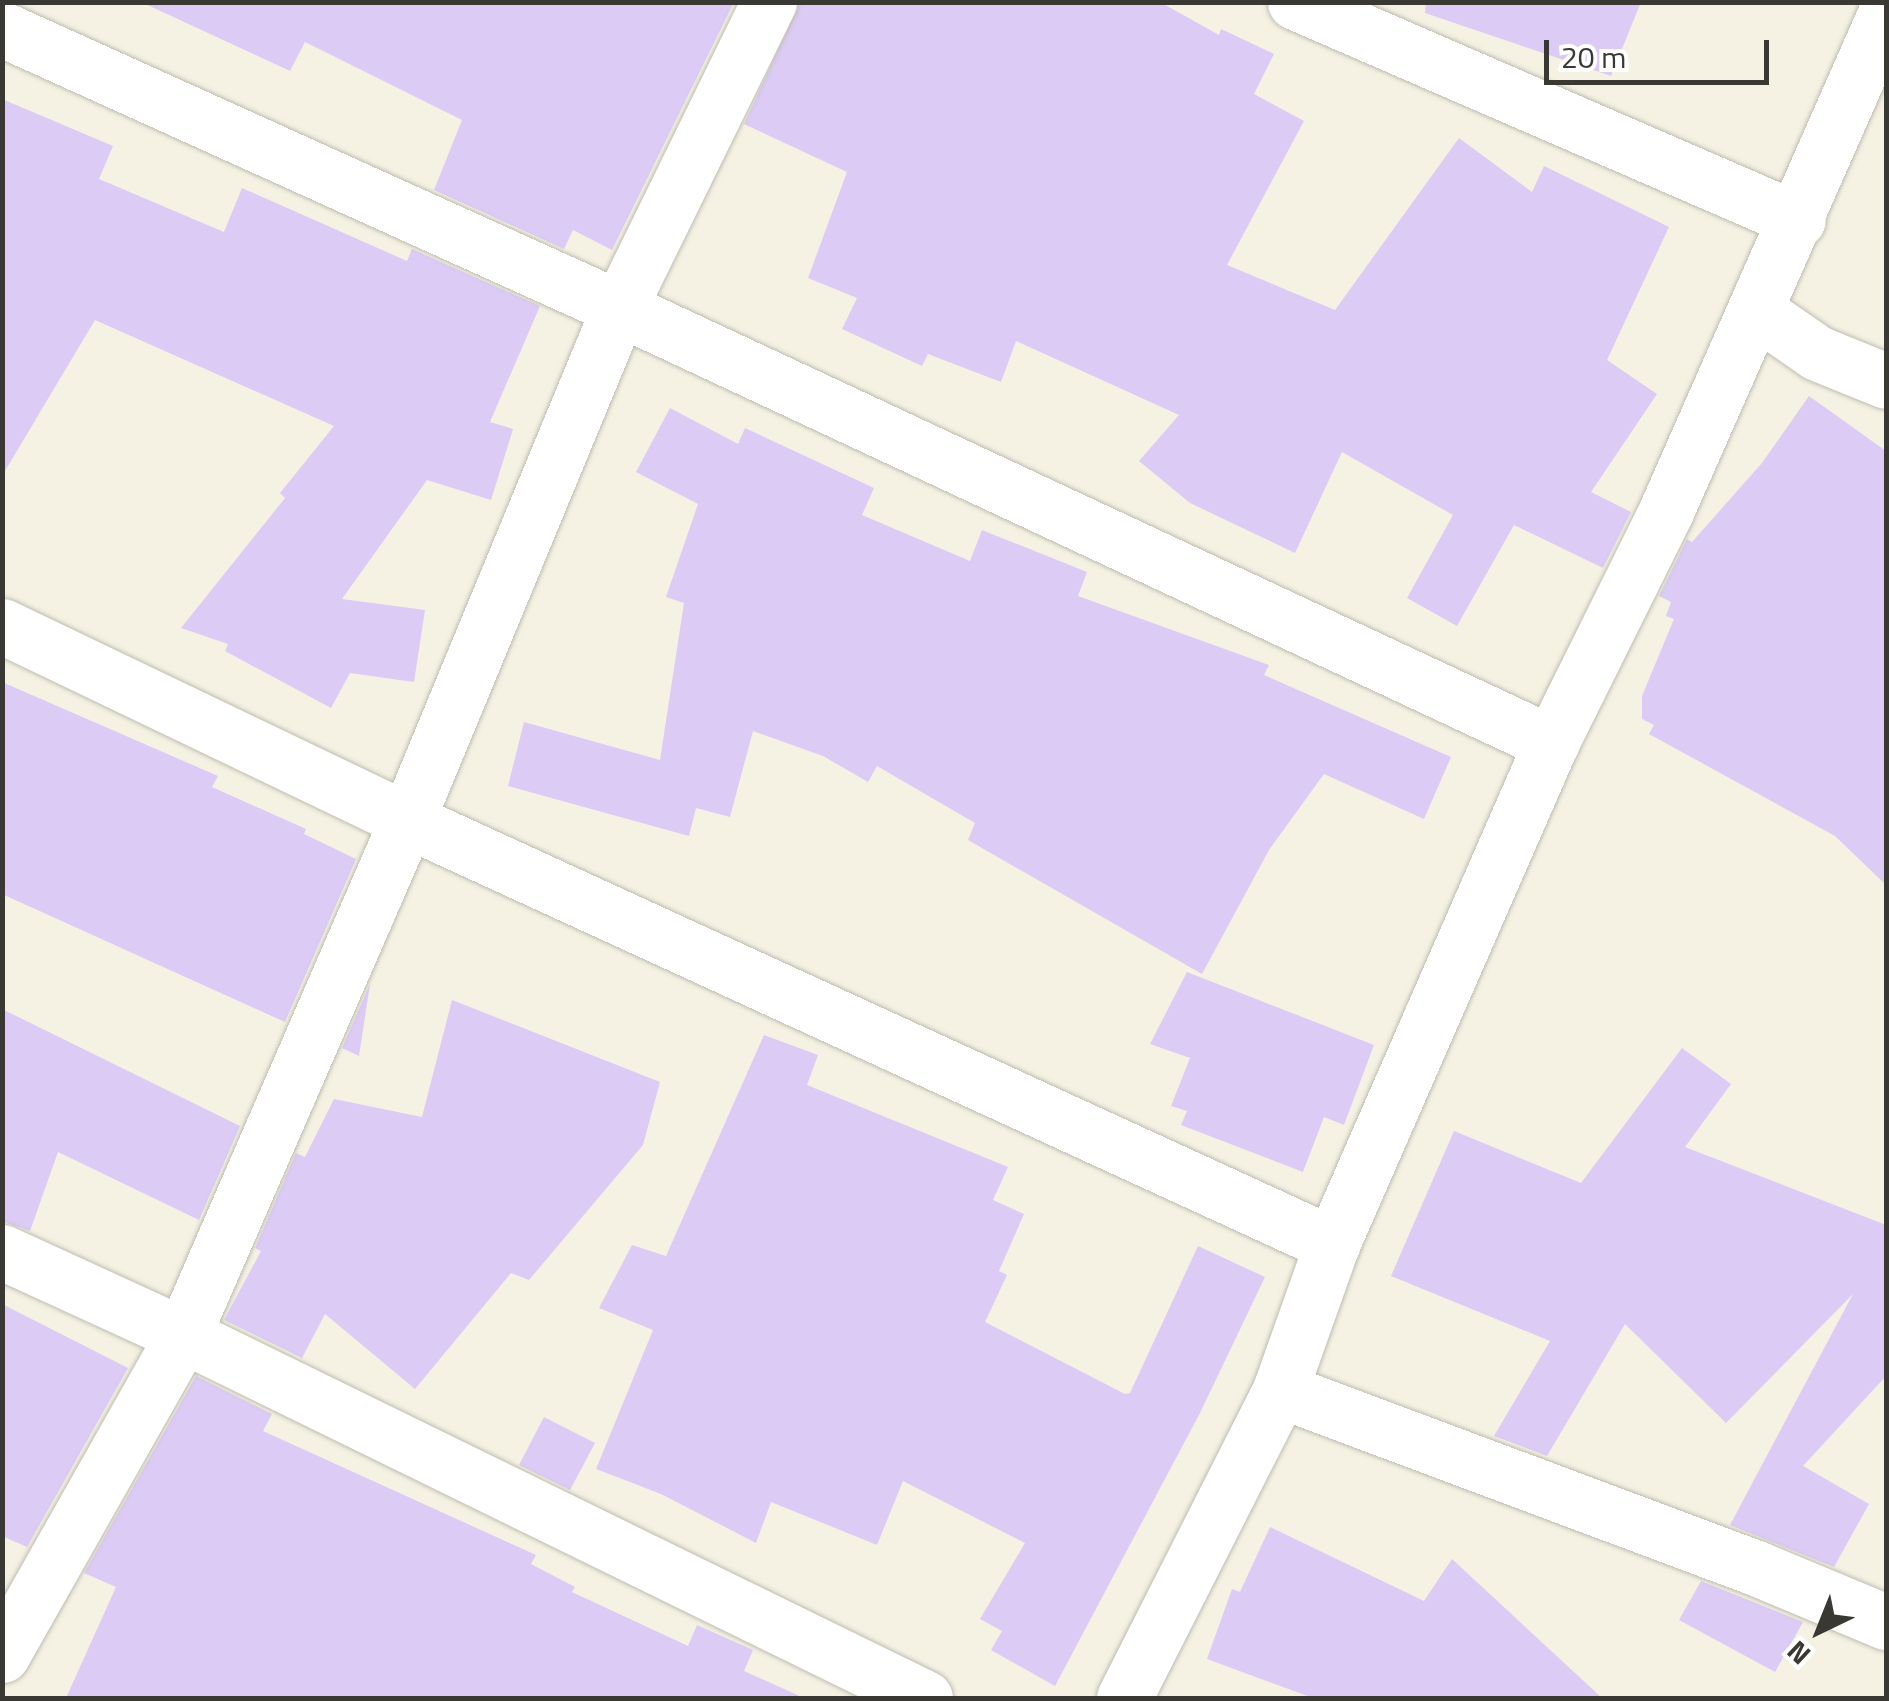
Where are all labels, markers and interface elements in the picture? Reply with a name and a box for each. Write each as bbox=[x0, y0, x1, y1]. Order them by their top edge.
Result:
scale bar bbox=[1549, 20, 1774, 82]
text: 20 m bbox=[1561, 34, 1626, 80]
north arrow bbox=[1769, 1581, 1869, 1681]
text: N bbox=[1776, 1631, 1820, 1676]

